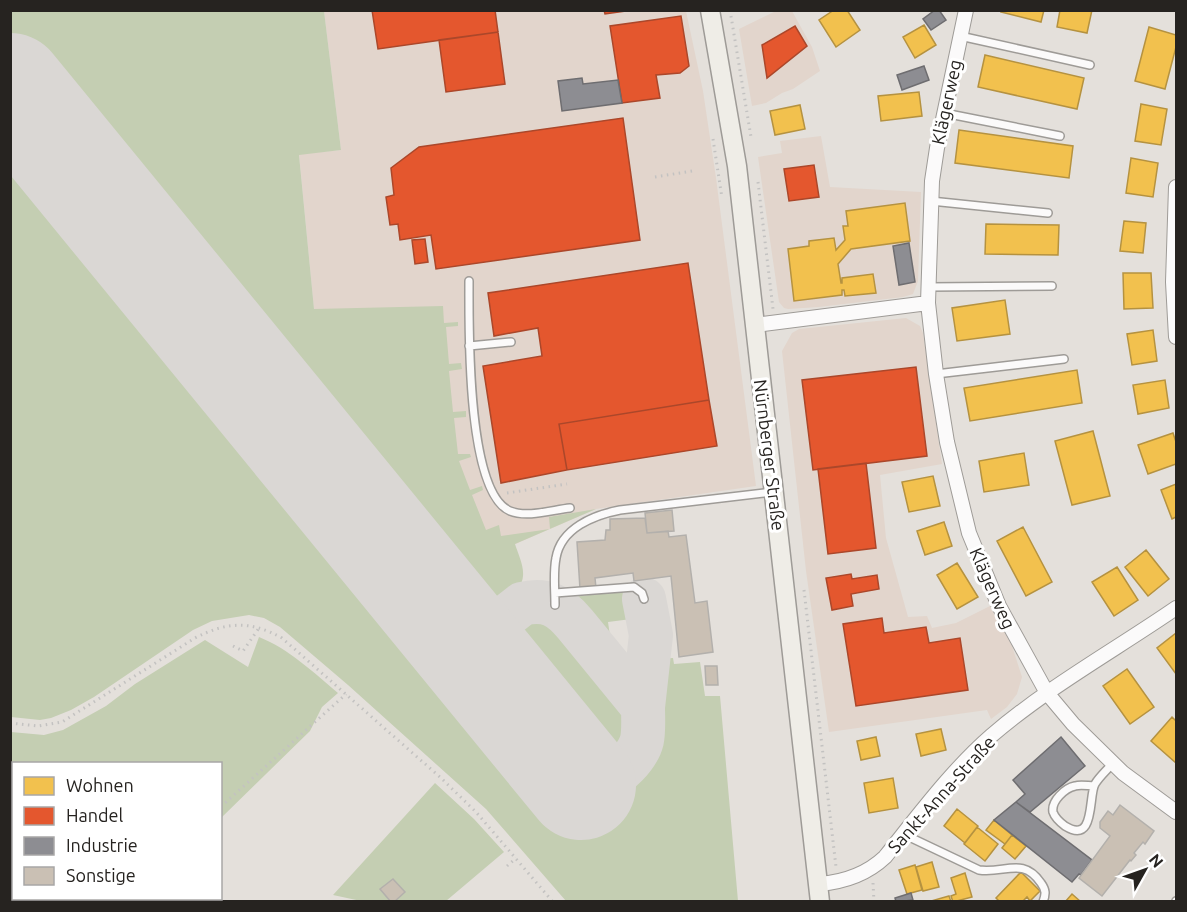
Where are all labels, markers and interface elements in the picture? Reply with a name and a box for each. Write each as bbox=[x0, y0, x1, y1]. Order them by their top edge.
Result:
street label: Klägerweg bbox=[927, 58, 965, 146]
street label: Nürnberger Straße bbox=[751, 378, 789, 532]
street label: Klägerweg bbox=[966, 544, 1020, 632]
street label: Sankt-Anna-Straße bbox=[883, 732, 999, 856]
legend bbox=[12, 762, 222, 900]
text: Wohnen bbox=[66, 775, 134, 795]
text: Handel bbox=[66, 805, 124, 825]
text: Industrie bbox=[66, 835, 138, 855]
north arrow bbox=[1115, 840, 1175, 900]
text: N bbox=[1146, 850, 1167, 871]
text: Sonstige bbox=[66, 865, 136, 885]

